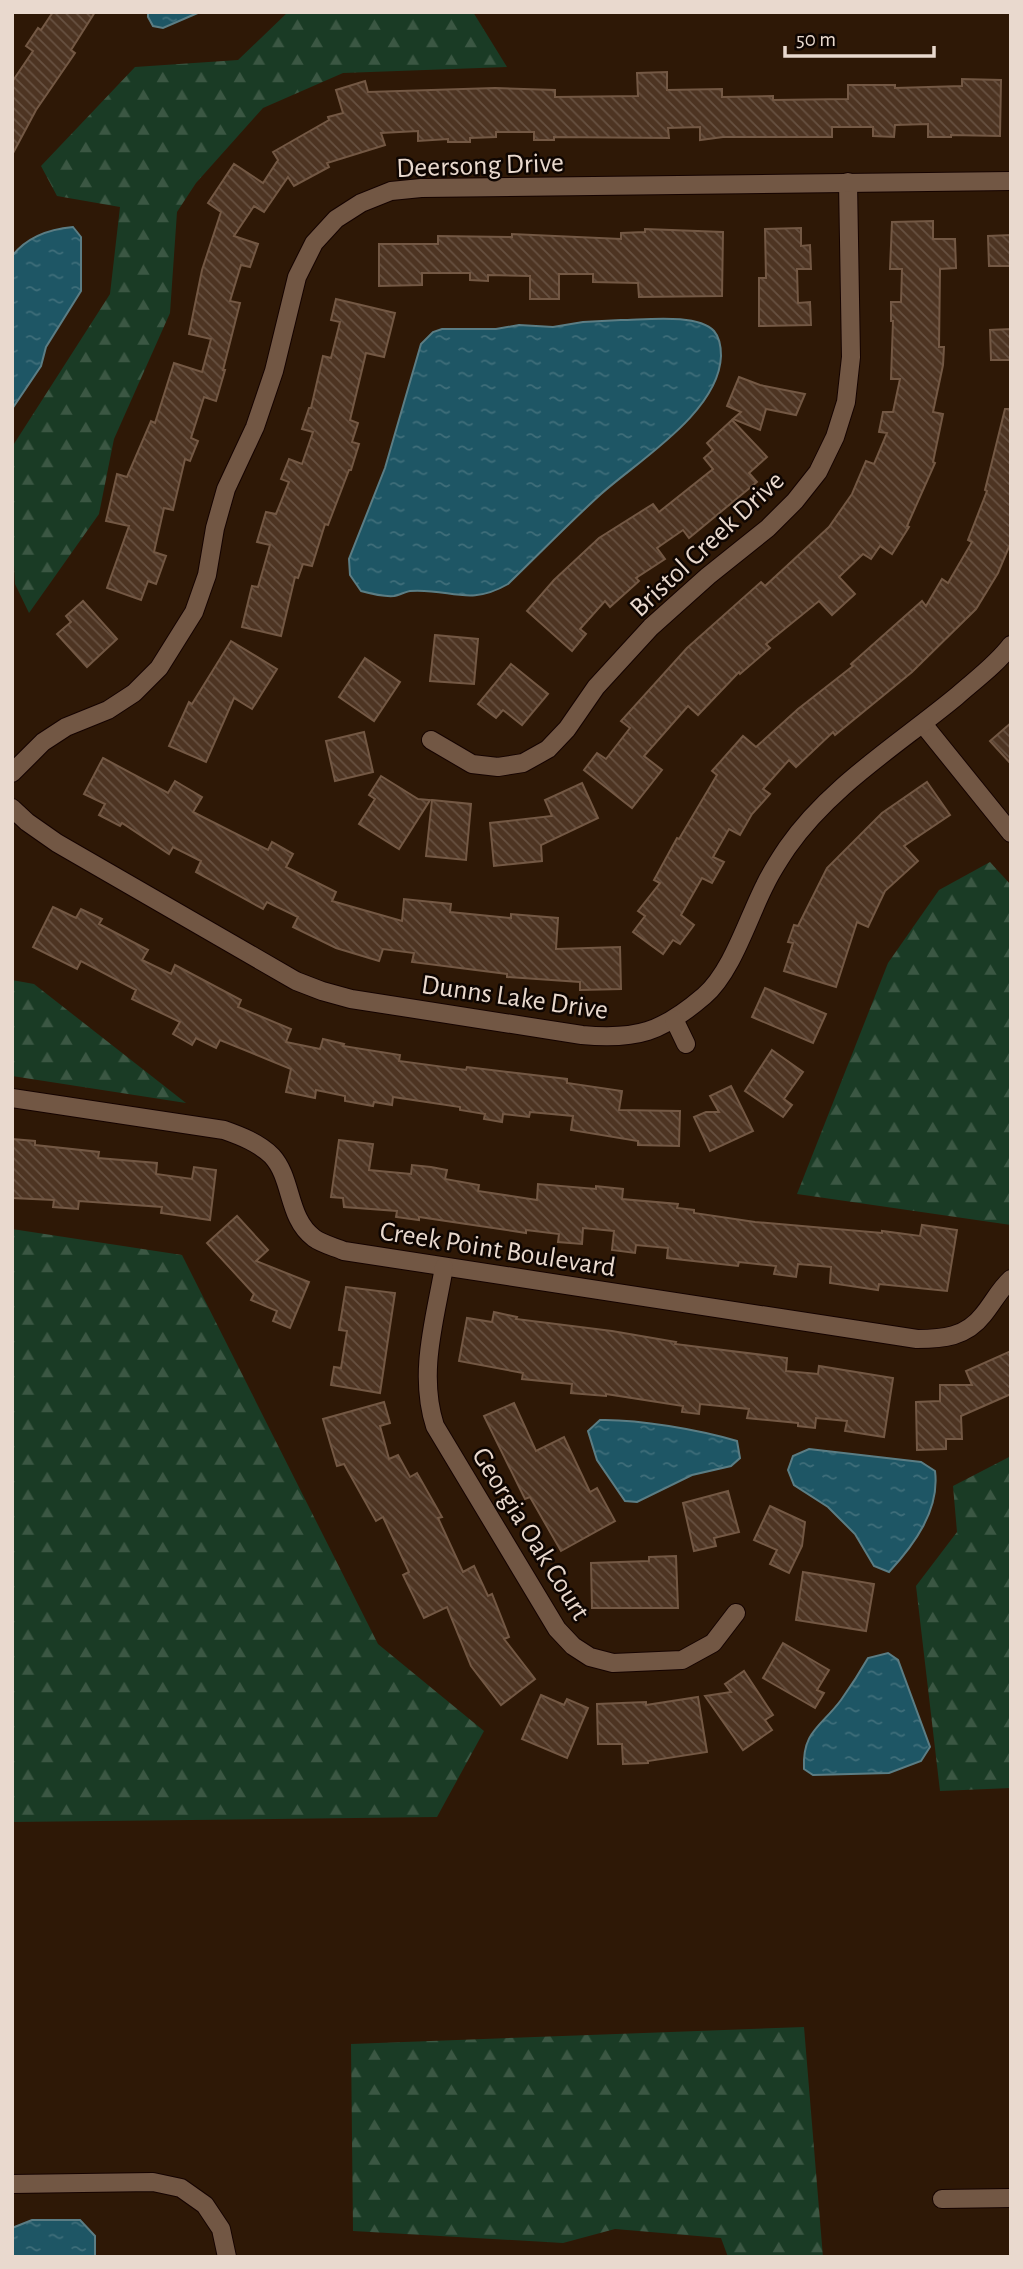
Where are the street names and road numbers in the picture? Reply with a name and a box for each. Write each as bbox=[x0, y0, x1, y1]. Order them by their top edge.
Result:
street label: Deersong Drive bbox=[396, 149, 564, 183]
street label: Bristol Creek Drive bbox=[625, 466, 790, 623]
street label: Dunns Lake Drive bbox=[420, 971, 610, 1025]
street label: Creek Point Boulevard bbox=[378, 1218, 618, 1282]
street label: Georgia Oak Court bbox=[466, 1443, 595, 1625]

